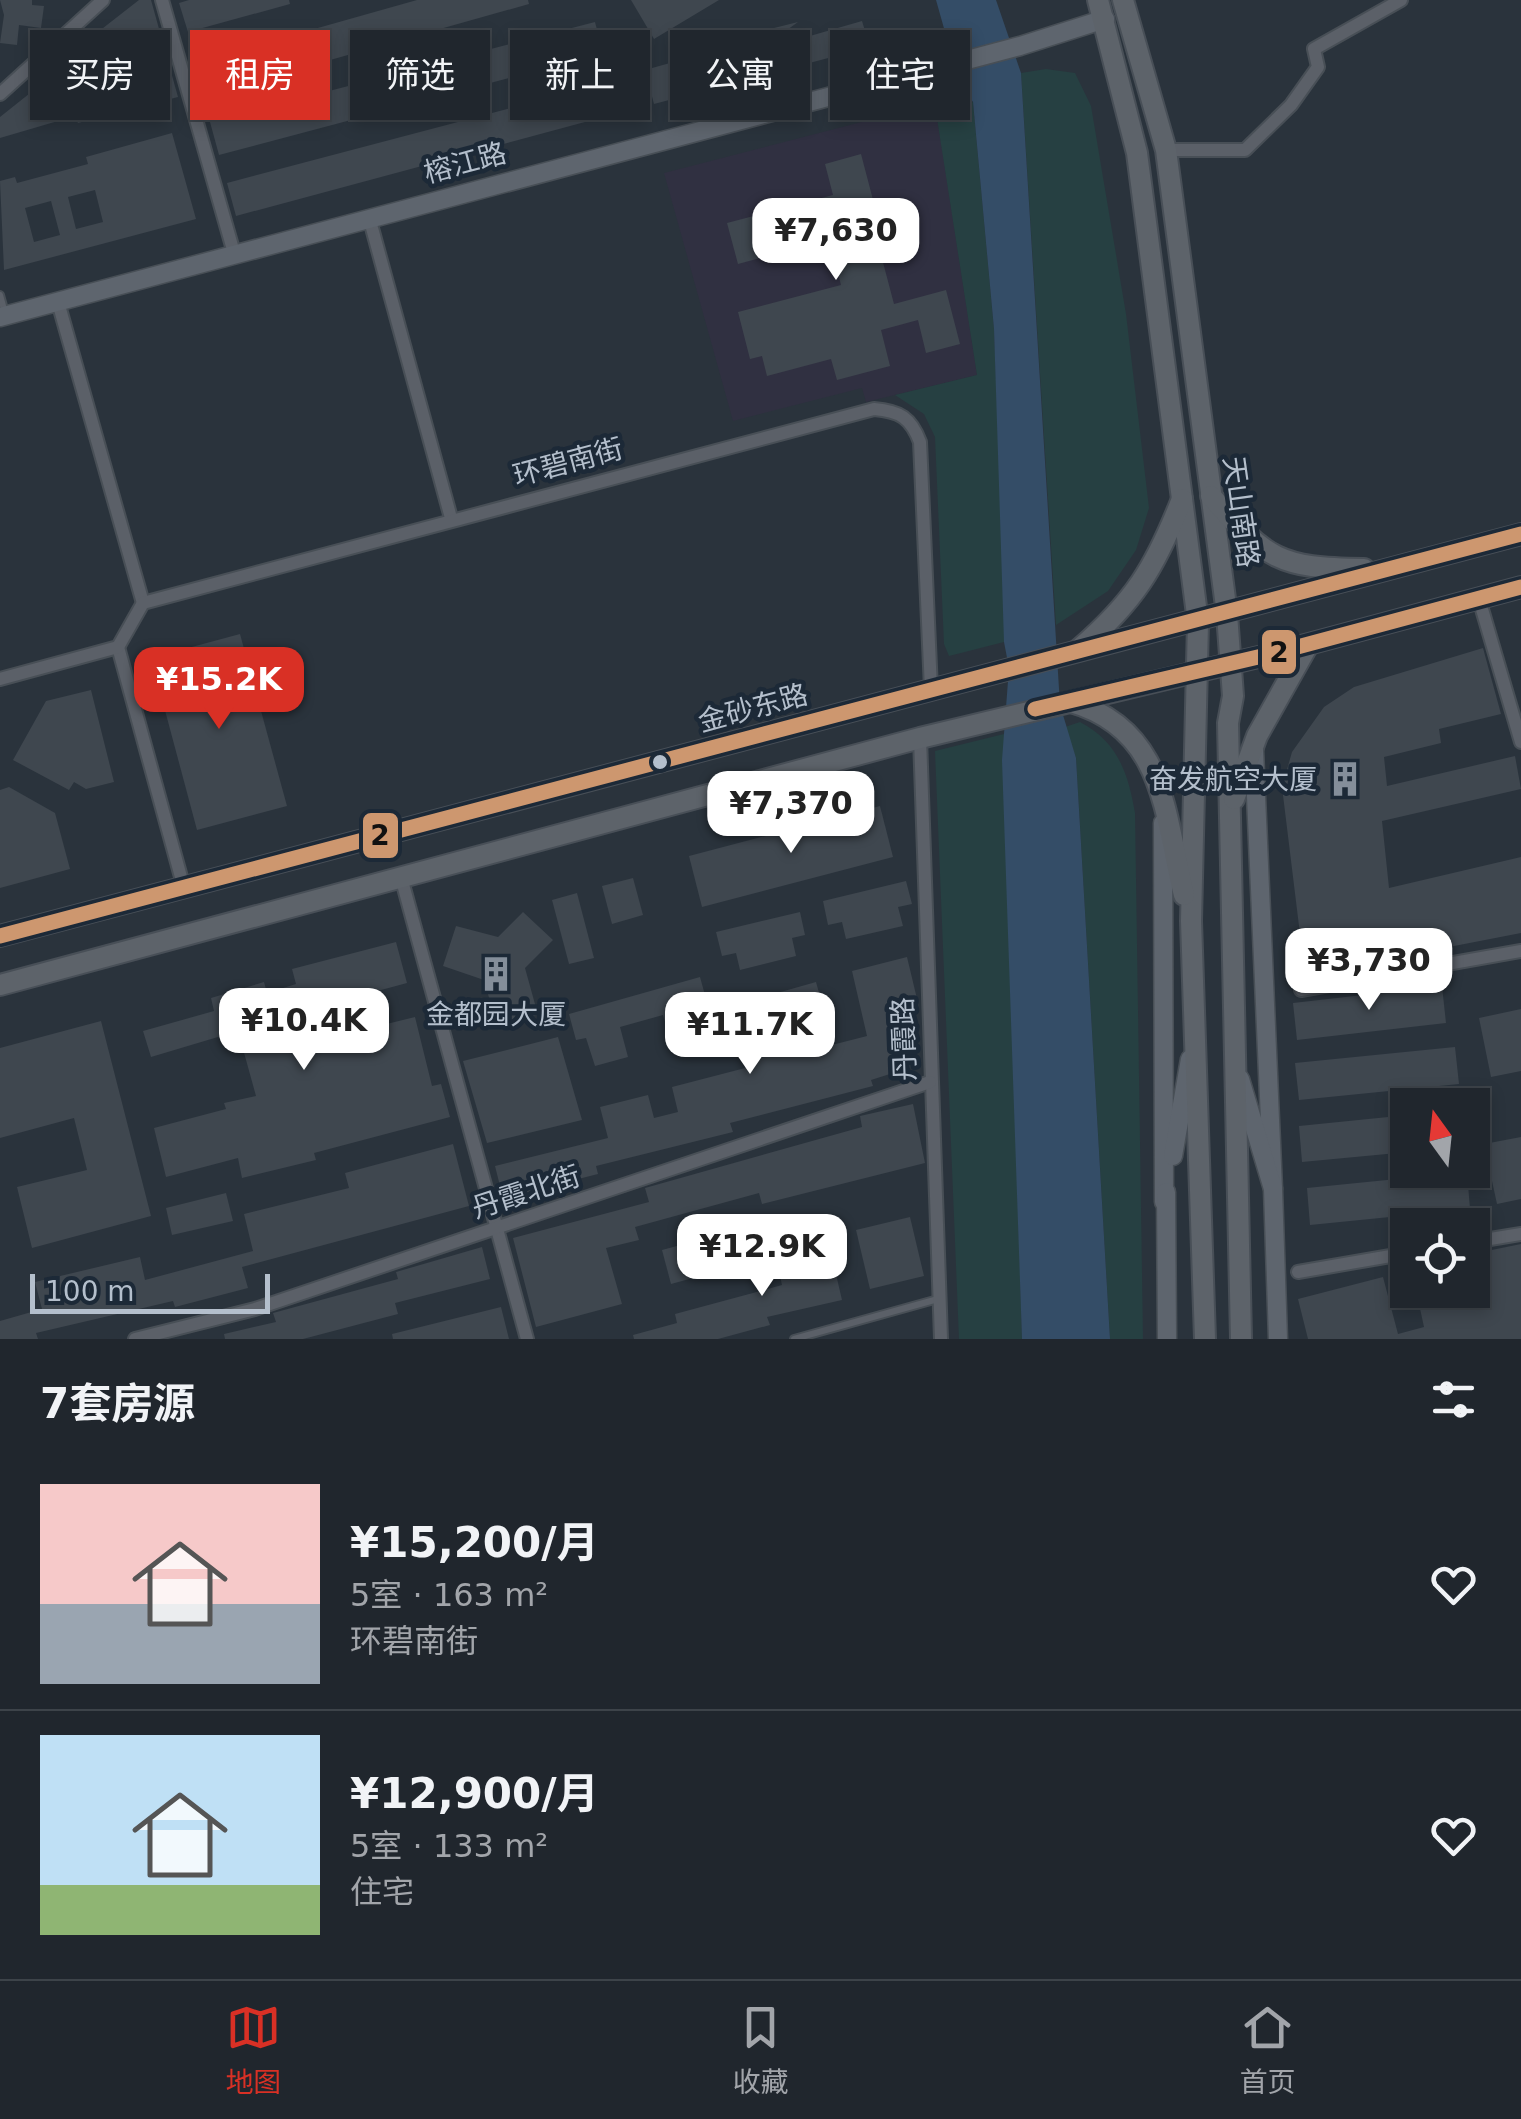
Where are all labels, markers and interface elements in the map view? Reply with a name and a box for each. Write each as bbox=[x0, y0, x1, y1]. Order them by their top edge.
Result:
chip: 买房 bbox=[30, 30, 170, 120]
chip: 租房 bbox=[190, 30, 330, 120]
chip: 筛选 bbox=[350, 30, 490, 120]
chip: 新上 bbox=[510, 30, 650, 120]
chip: 公寓 bbox=[670, 30, 810, 120]
chip: 住宅 bbox=[830, 30, 970, 120]
street label: 榕江路 bbox=[420, 136, 510, 190]
pin: ¥7,630 bbox=[755, 198, 917, 283]
text: ¥7,630 bbox=[774, 211, 898, 249]
street label: 环碧南街 bbox=[510, 432, 626, 492]
street label: 天山南路 bbox=[1217, 454, 1265, 570]
line badge: 2 bbox=[1260, 628, 1298, 676]
text: 2 bbox=[1269, 636, 1289, 669]
pin: ¥15.2K bbox=[138, 647, 300, 732]
text: ¥15.2K bbox=[156, 660, 282, 698]
street label: 金砂东路 bbox=[695, 678, 811, 738]
unlabelled marker bbox=[650, 752, 670, 772]
building icon: 奋发航空大厦 bbox=[1326, 760, 1364, 798]
place label: 奋发航空大厦 bbox=[1149, 763, 1317, 796]
pin: ¥7,370 bbox=[710, 771, 872, 856]
text: ¥7,370 bbox=[729, 784, 853, 822]
line badge: 2 bbox=[361, 811, 400, 860]
text: 2 bbox=[370, 819, 390, 852]
pin: ¥3,730 bbox=[1288, 928, 1450, 1013]
text: ¥3,730 bbox=[1307, 941, 1431, 979]
building icon: 金都园大厦 bbox=[477, 955, 515, 993]
pin: ¥10.4K bbox=[223, 988, 385, 1073]
pin: ¥11.7K bbox=[669, 992, 831, 1077]
street label: 丹霞路 bbox=[886, 996, 922, 1082]
place label: 金都园大厦 bbox=[426, 998, 566, 1031]
text: ¥10.4K bbox=[241, 1001, 367, 1039]
text: ¥11.7K bbox=[687, 1005, 813, 1043]
north arrow bbox=[1390, 1088, 1490, 1188]
map controls bbox=[1390, 1088, 1490, 1308]
street label: 丹霞北街 bbox=[468, 1159, 584, 1225]
button: locate bbox=[1390, 1208, 1490, 1308]
pin: ¥12.9K bbox=[681, 1214, 843, 1299]
text: ¥12.9K bbox=[699, 1227, 825, 1265]
scale bar bbox=[30, 1269, 270, 1314]
text: 100 m bbox=[45, 1275, 135, 1308]
icon: filters bbox=[1426, 1372, 1481, 1427]
text: 7套房源 bbox=[40, 1379, 195, 1428]
text: ¥15,200/月 bbox=[350, 1518, 599, 1567]
icon: home bbox=[120, 1524, 240, 1644]
icon: heart bbox=[1426, 1557, 1481, 1612]
text: 5室 · 163 m² bbox=[350, 1576, 548, 1614]
text: 环碧南街 bbox=[350, 1622, 478, 1660]
text: ¥12,900/月 bbox=[350, 1769, 599, 1818]
icon: home bbox=[120, 1775, 240, 1895]
icon: heart bbox=[1426, 1808, 1481, 1863]
text: 5室 · 133 m² bbox=[350, 1827, 548, 1865]
text: 住宅 bbox=[350, 1873, 414, 1911]
tab: 地图 bbox=[225, 2000, 282, 2100]
tab: 收藏 bbox=[732, 2000, 789, 2100]
tab: 首页 bbox=[1239, 2000, 1296, 2100]

